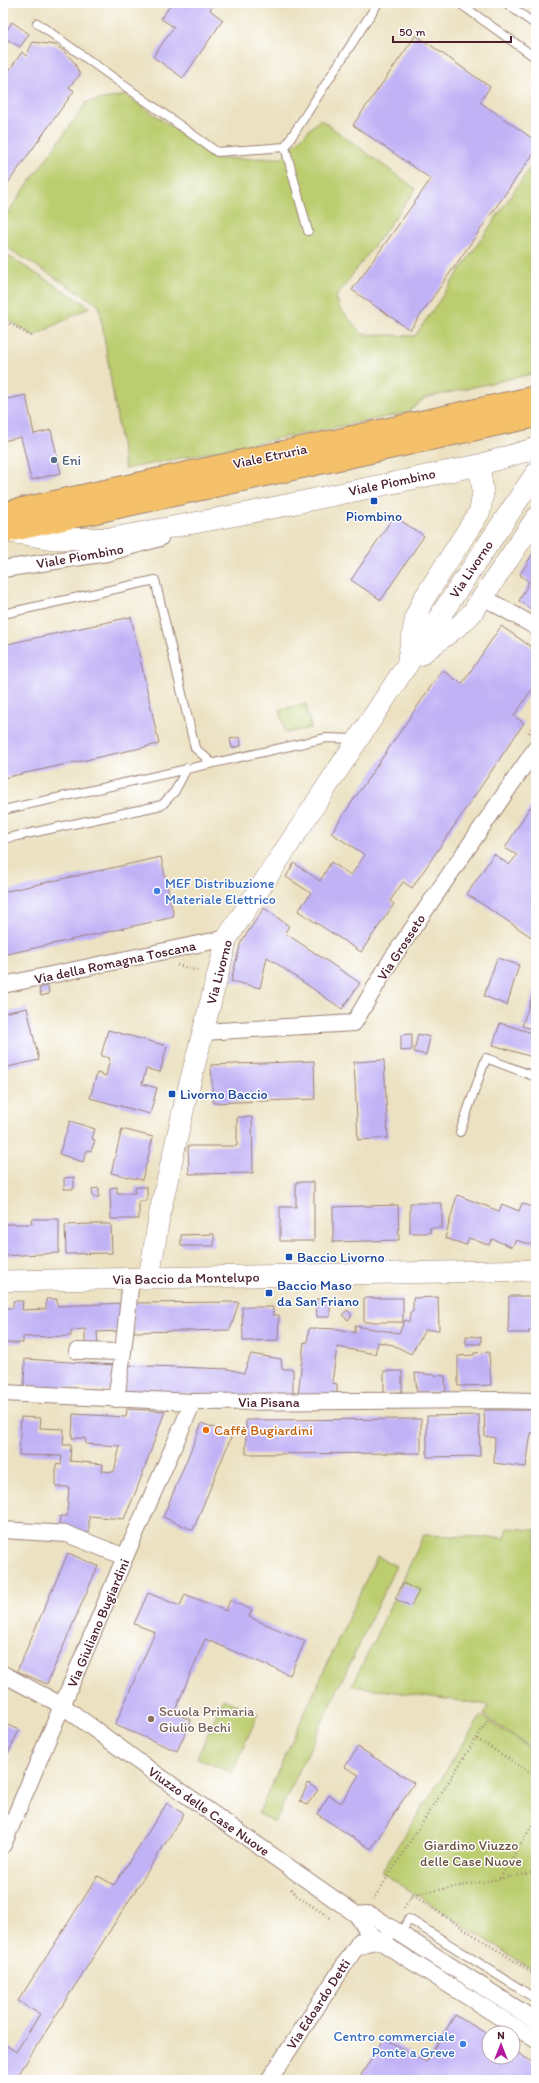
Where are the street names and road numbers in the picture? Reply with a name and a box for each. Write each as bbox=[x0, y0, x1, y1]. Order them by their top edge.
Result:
street label: Viale Etruria bbox=[232, 440, 309, 473]
street label: Viale Piombino bbox=[347, 465, 437, 500]
street label: Via Livorno bbox=[446, 537, 497, 602]
street label: Viale Piombino bbox=[35, 540, 125, 573]
street label: Via Grosseto bbox=[374, 911, 429, 984]
street label: Via della Romagna Toscana bbox=[33, 937, 198, 988]
street label: Via Livorno bbox=[203, 938, 236, 1006]
street label: Via Baccio da Montelupo bbox=[112, 1269, 260, 1288]
street label: Via Pisana bbox=[238, 1394, 300, 1411]
street label: Via Giuliano Bugiardini bbox=[64, 1556, 133, 1690]
street label: Viuzzo delle Case Nuove bbox=[145, 1763, 273, 1860]
street label: Via Edoardo Detti bbox=[283, 1956, 354, 2053]

